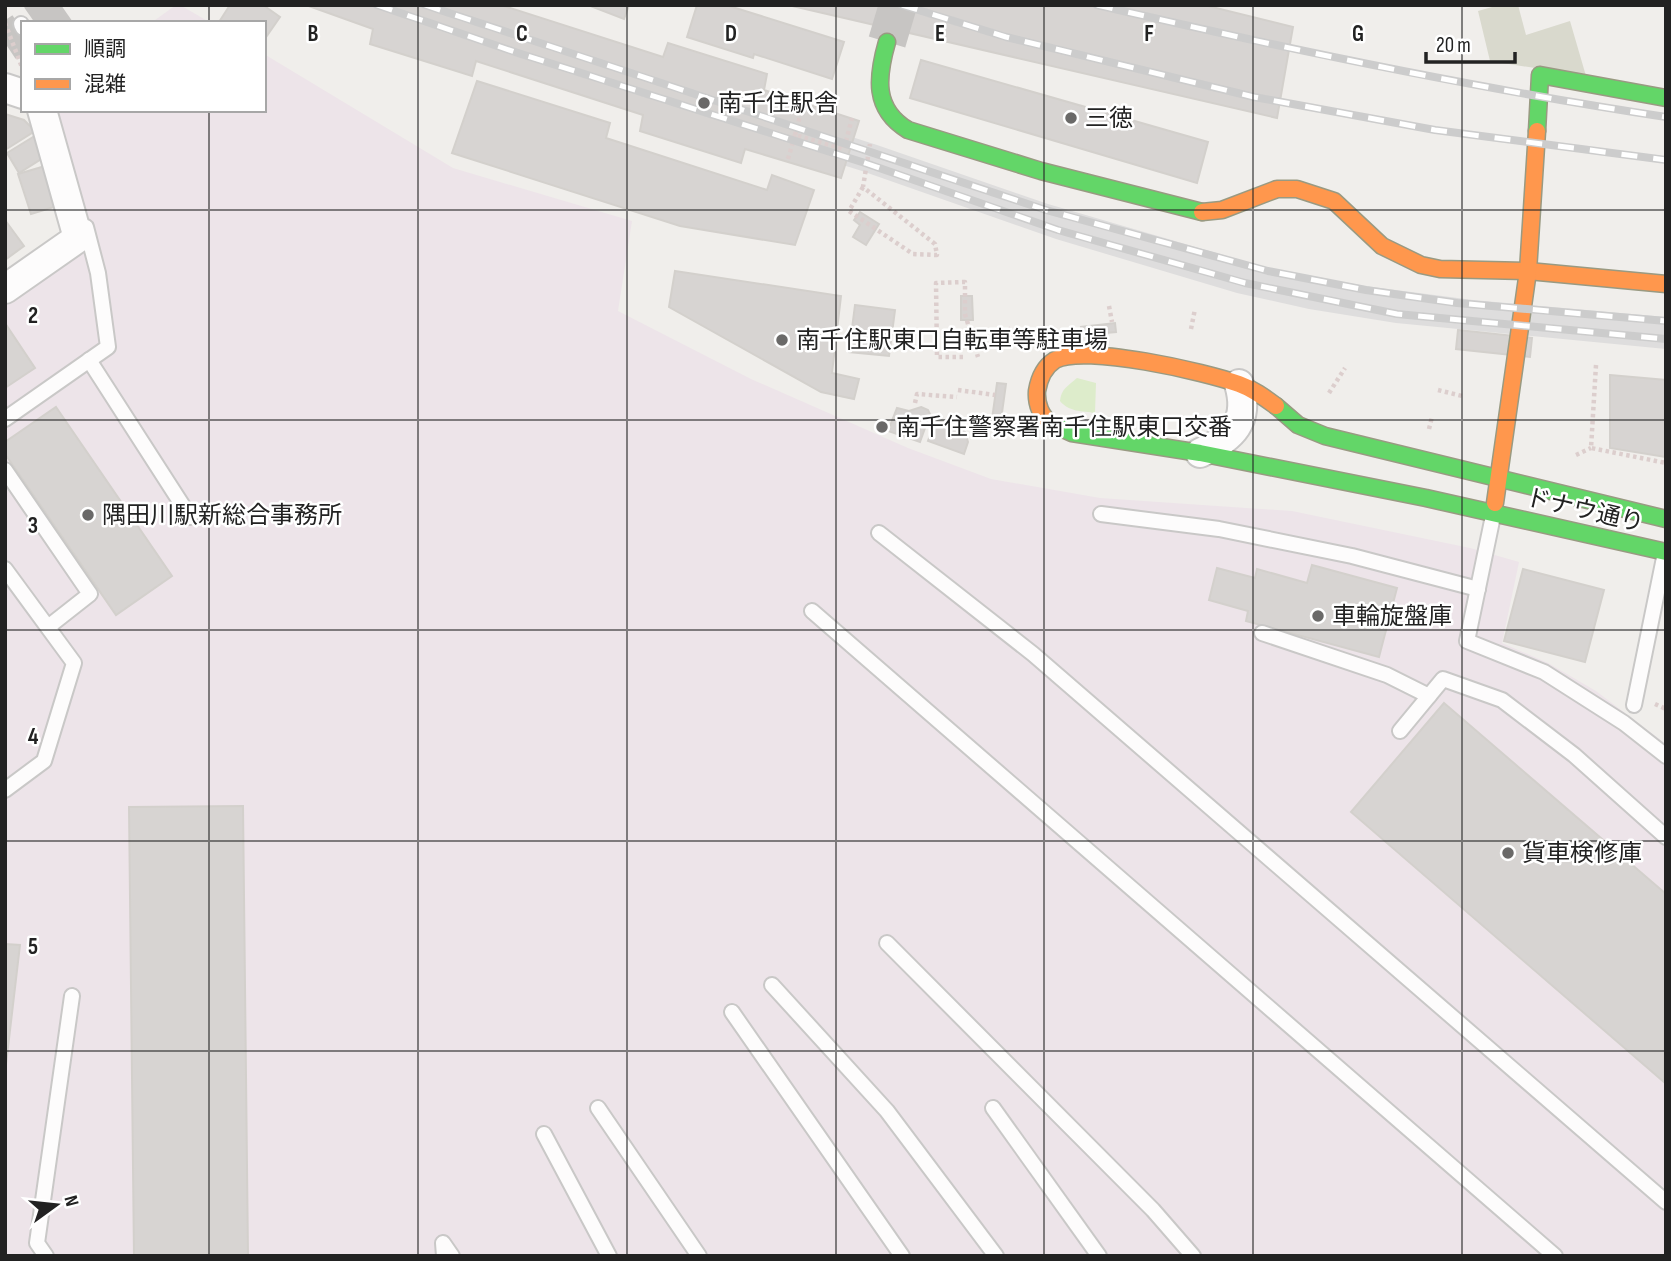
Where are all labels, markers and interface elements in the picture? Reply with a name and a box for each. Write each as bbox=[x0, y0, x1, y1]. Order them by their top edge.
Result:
text: B bbox=[308, 20, 319, 48]
text: C bbox=[516, 20, 528, 48]
text: D bbox=[725, 20, 737, 48]
text: E bbox=[935, 20, 945, 48]
text: F bbox=[1144, 20, 1154, 48]
text: G bbox=[1352, 20, 1364, 48]
legend bbox=[21, 21, 266, 112]
scale bar bbox=[1426, 21, 1515, 65]
text: 20 m bbox=[1436, 33, 1471, 58]
text: 順調 bbox=[84, 37, 126, 62]
text: 混雑 bbox=[84, 72, 126, 97]
place label: 南千住駅舎 bbox=[718, 89, 838, 118]
marker: 南千住駅舎 bbox=[696, 95, 712, 111]
place label: 三徳 bbox=[1085, 104, 1133, 133]
marker: 三徳 bbox=[1063, 110, 1079, 126]
text: 2 bbox=[28, 302, 38, 330]
place label: 南千住駅東口自転車等駐車場 bbox=[796, 326, 1108, 355]
marker: 南千住駅東口自転車等駐車場 bbox=[774, 332, 790, 348]
place label: 南千住警察署南千住駅東口交番 bbox=[896, 413, 1232, 442]
marker: 南千住警察署南千住駅東口交番 bbox=[874, 419, 890, 435]
street label: ドナウ通り bbox=[1523, 483, 1647, 538]
place label: 隅田川駅新総合事務所 bbox=[102, 501, 342, 530]
marker: 隅田川駅新総合事務所 bbox=[80, 507, 96, 523]
text: 3 bbox=[28, 512, 38, 540]
place label: 車輪旋盤庫 bbox=[1332, 602, 1452, 631]
marker: 車輪旋盤庫 bbox=[1310, 608, 1326, 624]
text: 4 bbox=[28, 723, 39, 751]
place label: 貨車検修庫 bbox=[1522, 839, 1642, 868]
marker: 貨車検修庫 bbox=[1500, 845, 1516, 861]
text: 5 bbox=[28, 933, 38, 961]
north arrow bbox=[21, 1170, 91, 1240]
text: N bbox=[59, 1193, 83, 1209]

